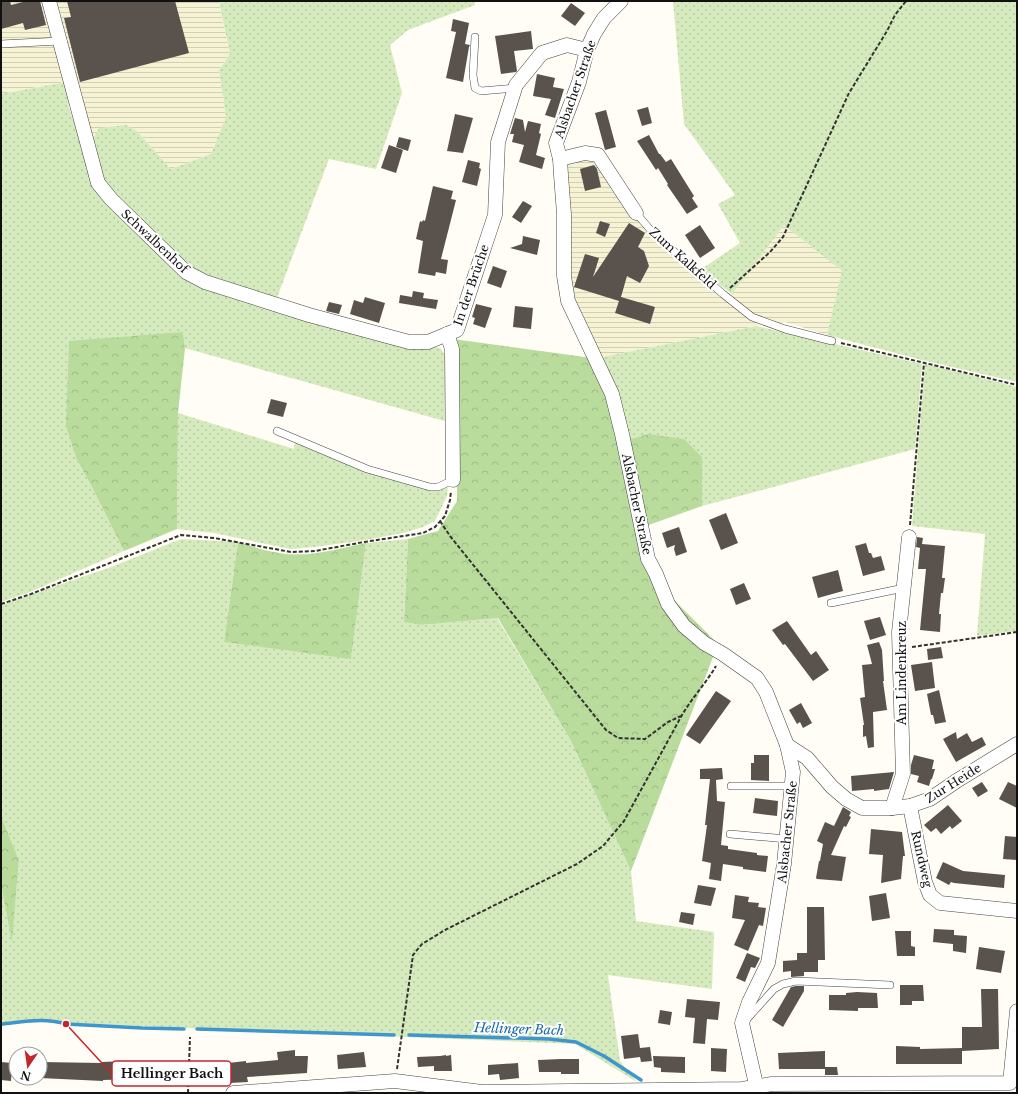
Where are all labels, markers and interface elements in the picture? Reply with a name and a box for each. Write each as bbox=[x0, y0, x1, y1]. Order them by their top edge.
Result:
street label: Alsbacher Straße bbox=[551, 38, 599, 141]
street label: Schwalbenhof bbox=[118, 206, 193, 278]
street label: Zum Kalkfeld bbox=[647, 224, 719, 292]
street label: In der Brüche bbox=[450, 242, 492, 328]
street label: Alsbacher Straße bbox=[619, 451, 655, 556]
street label: Am Lindenkreuz bbox=[894, 620, 909, 726]
street label: Zur Heide bbox=[922, 760, 984, 806]
street label: Alsbacher Straße bbox=[774, 780, 800, 885]
street label: Rundweg bbox=[908, 829, 936, 890]
water label: Hellinger Bach bbox=[473, 1019, 564, 1039]
north arrow bbox=[8, 1046, 48, 1086]
callout: Hellinger Bach bbox=[112, 1061, 231, 1086]
text: Hellinger Bach bbox=[121, 1065, 224, 1082]
text: N bbox=[18, 1068, 32, 1084]

